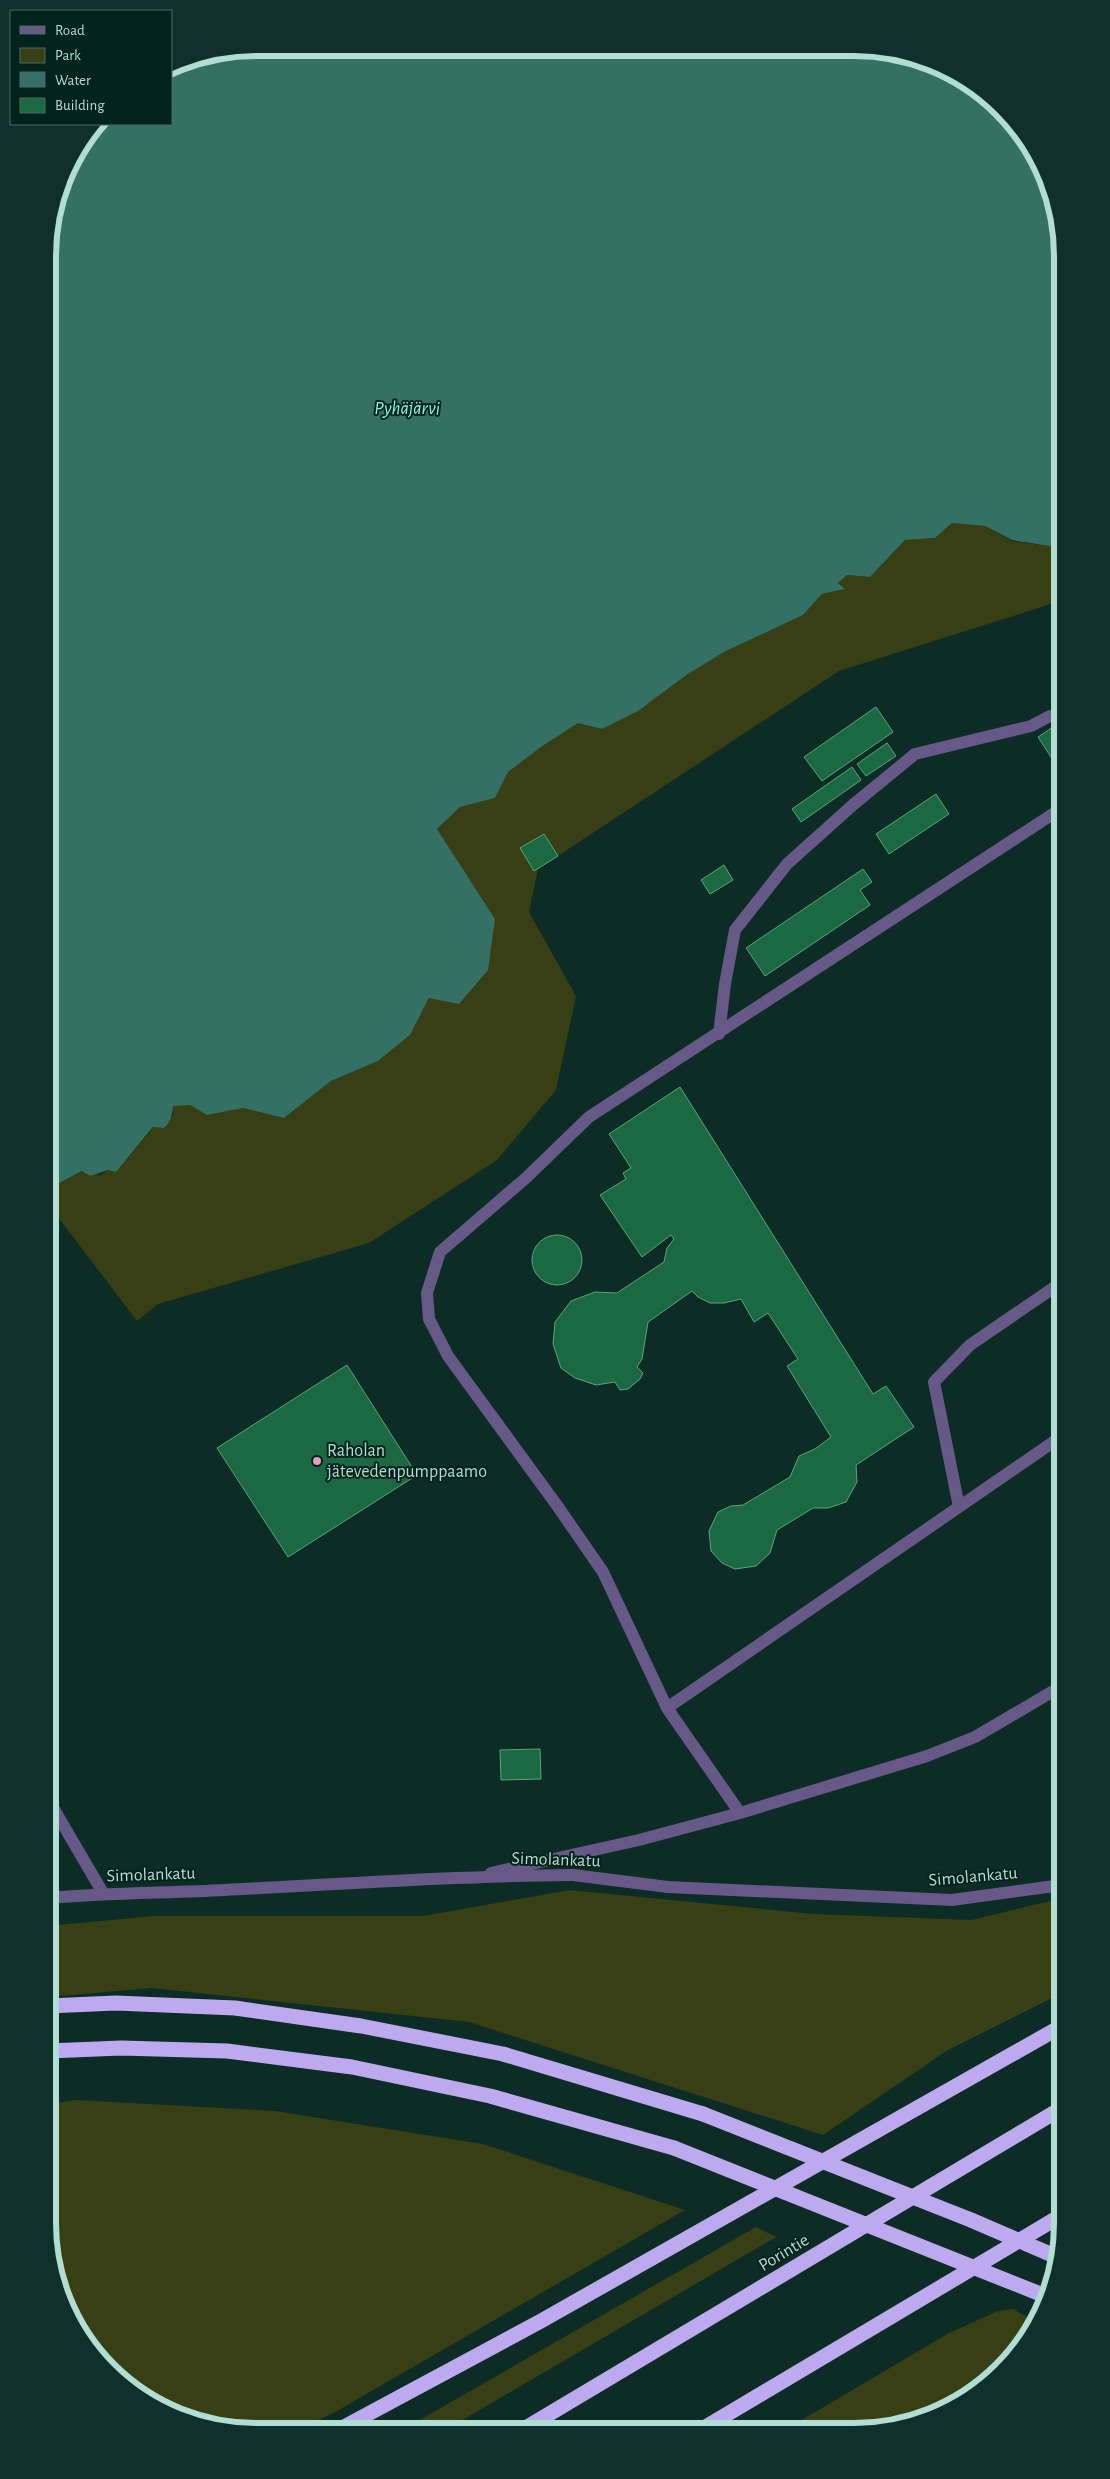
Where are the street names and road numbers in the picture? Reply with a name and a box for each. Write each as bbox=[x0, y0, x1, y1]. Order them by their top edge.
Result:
street label: Simolankatu bbox=[511, 1849, 601, 1871]
street label: Simolankatu bbox=[106, 1864, 196, 1886]
street label: Simolankatu bbox=[928, 1864, 1018, 1890]
street label: Porintie bbox=[756, 2231, 812, 2275]

